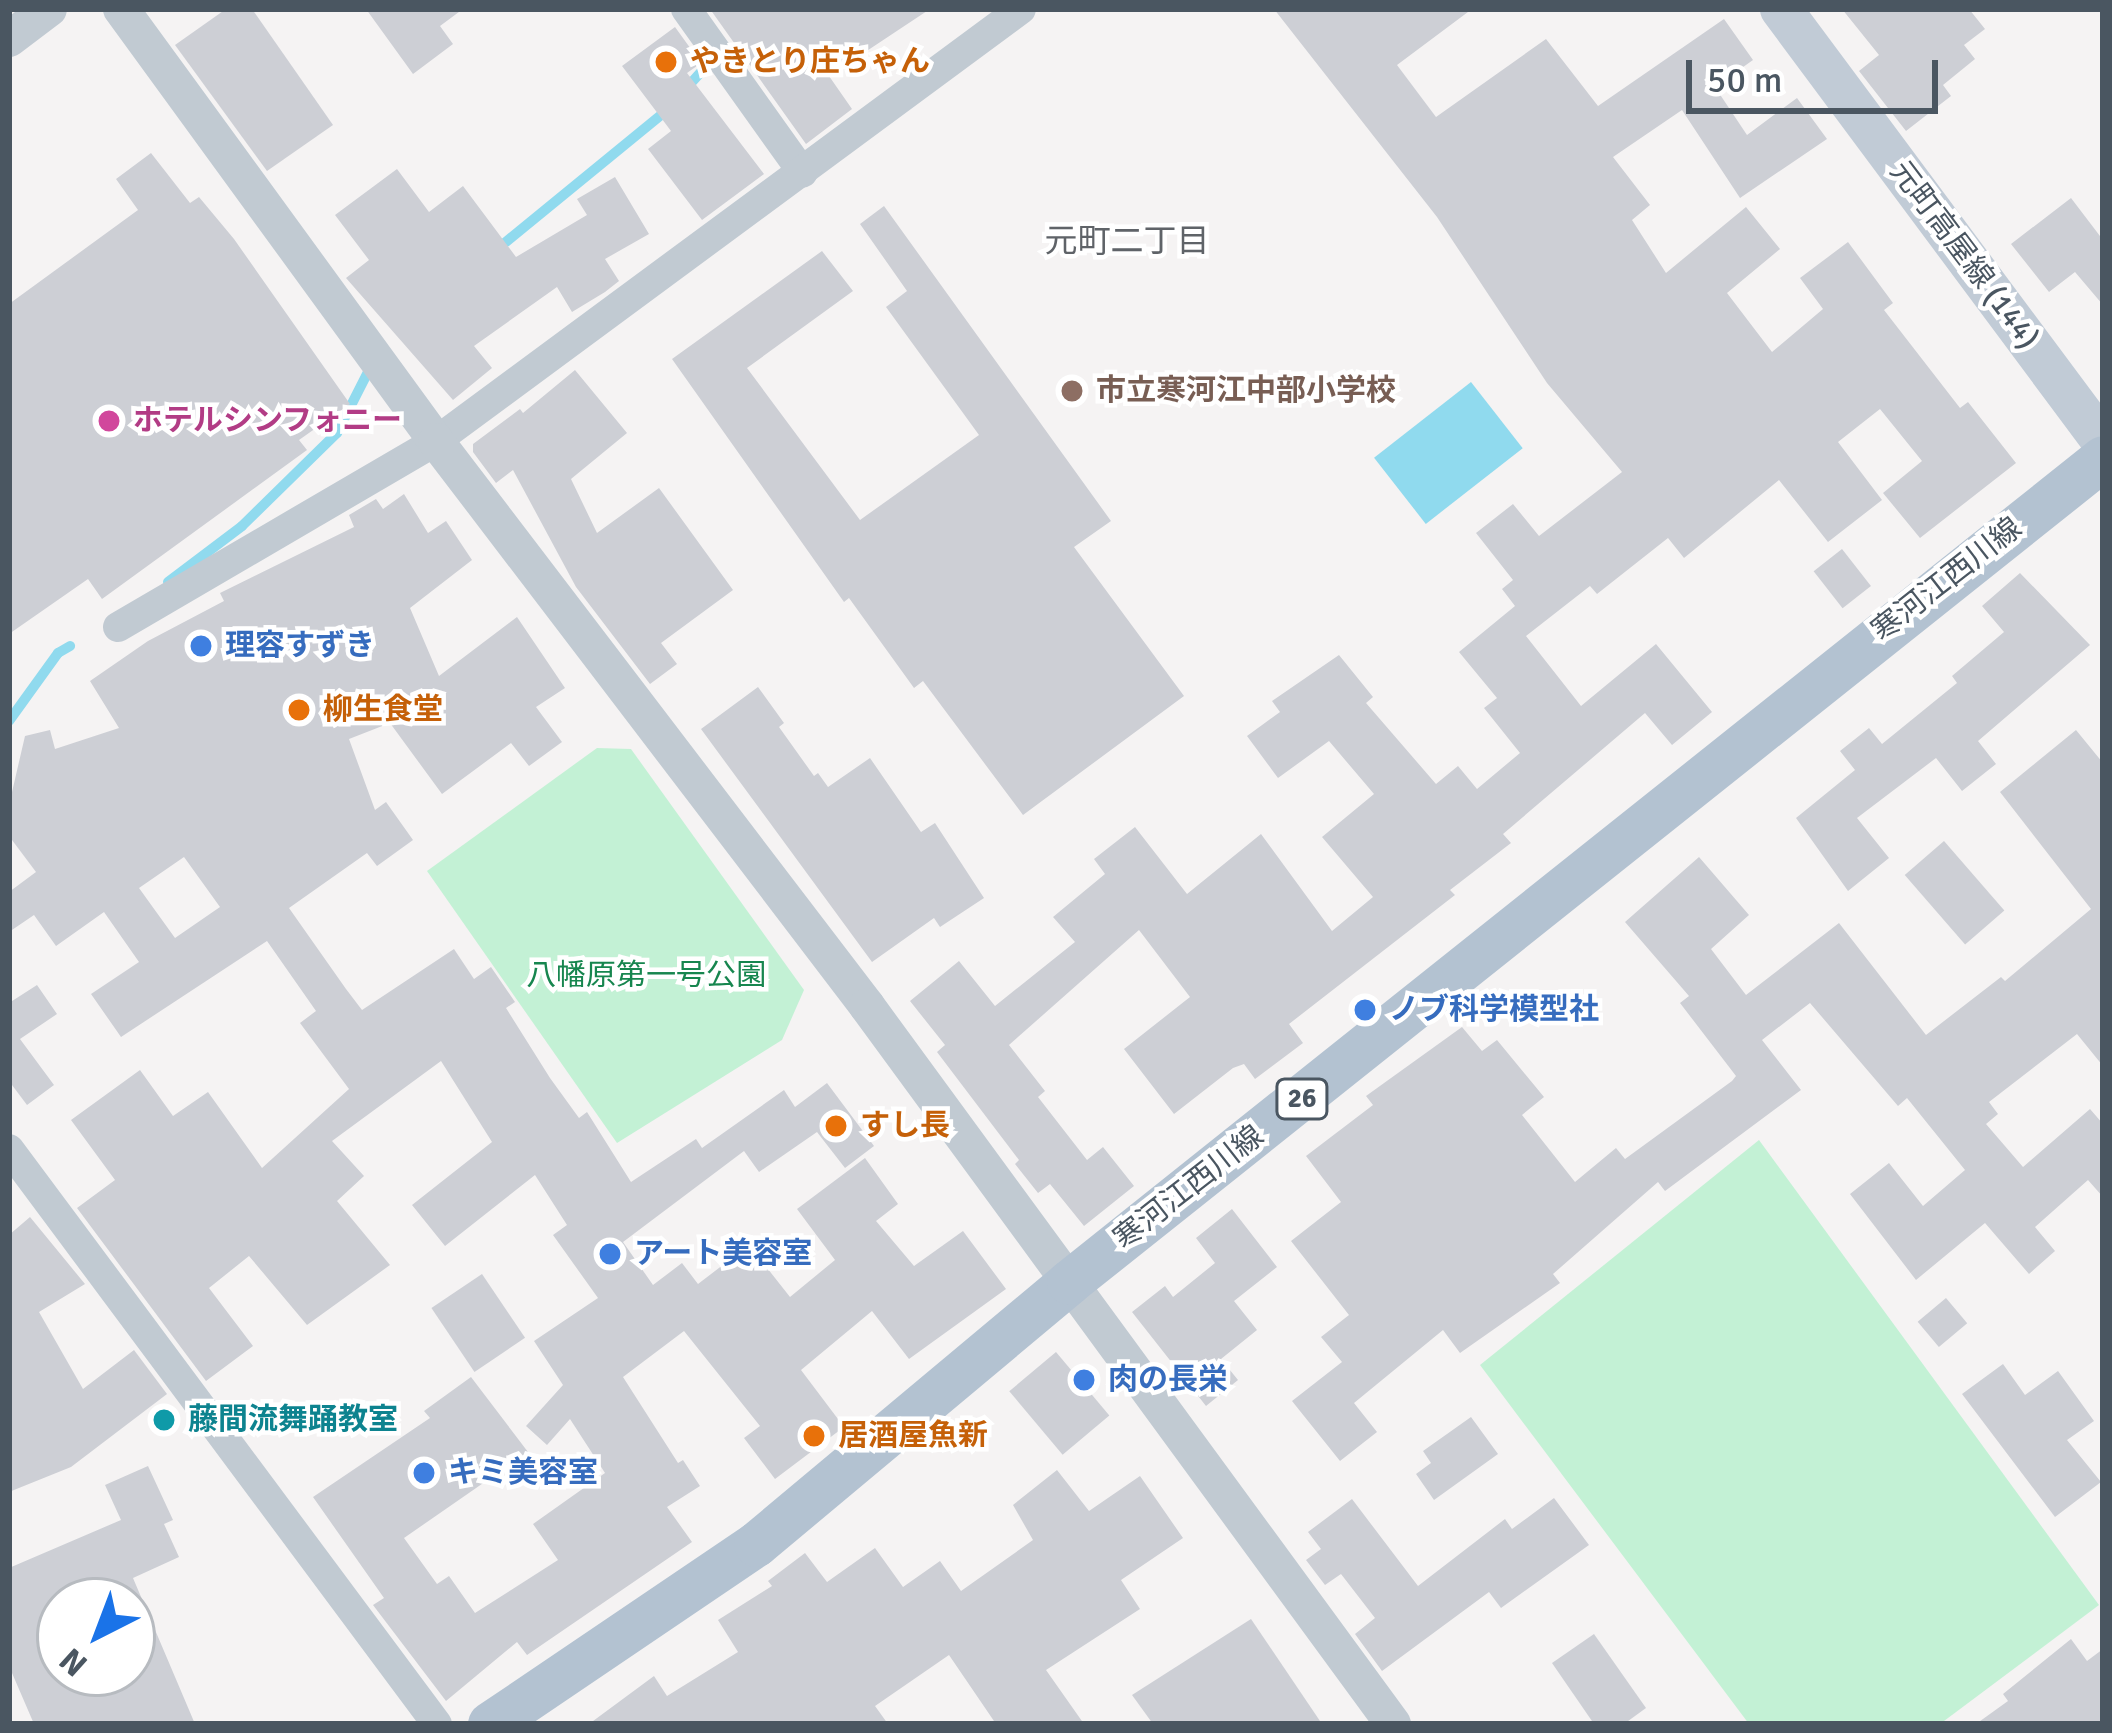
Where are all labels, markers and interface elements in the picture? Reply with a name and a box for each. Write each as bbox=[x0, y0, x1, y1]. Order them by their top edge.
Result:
scale bar bbox=[1692, 36, 1944, 110]
place label: やきとり庄ちゃん bbox=[690, 44, 930, 80]
marker: やきとり庄ちゃん bbox=[653, 49, 679, 75]
text: 50 m bbox=[1707, 58, 1783, 103]
street label: 元町高屋線 (144) bbox=[1882, 154, 2046, 356]
district label: 元町二丁目 bbox=[1045, 222, 1209, 262]
place label: 市立寒河江中部小学校 bbox=[1096, 373, 1396, 409]
marker: 市立寒河江中部小学校 bbox=[1059, 378, 1085, 404]
place label: ホテルシンフォニー bbox=[133, 403, 403, 439]
marker: ホテルシンフォニー bbox=[96, 408, 122, 434]
street label: 寒河江西川線 bbox=[1865, 510, 2029, 650]
place label: 理容すずき bbox=[225, 628, 375, 664]
marker: 理容すずき bbox=[188, 633, 214, 659]
place label: 柳生食堂 bbox=[323, 692, 443, 728]
marker: 柳生食堂 bbox=[286, 697, 312, 723]
park label: 八幡原第一号公園 bbox=[526, 958, 766, 994]
place label: ノブ科学模型社 bbox=[1389, 992, 1599, 1028]
marker: ノブ科学模型社 bbox=[1352, 997, 1378, 1023]
road number: 26 bbox=[1275, 1078, 1329, 1120]
place label: すし長 bbox=[860, 1108, 950, 1144]
marker: すし長 bbox=[823, 1113, 849, 1139]
street label: 寒河江西川線 bbox=[1107, 1118, 1271, 1258]
place label: アート美容室 bbox=[634, 1236, 812, 1272]
marker: アート美容室 bbox=[597, 1241, 623, 1267]
place label: 肉の長栄 bbox=[1108, 1362, 1228, 1398]
marker: 肉の長栄 bbox=[1071, 1367, 1097, 1393]
place label: 藤間流舞踊教室 bbox=[188, 1402, 398, 1438]
marker: 藤間流舞踊教室 bbox=[151, 1407, 177, 1433]
place label: 居酒屋魚新 bbox=[838, 1418, 988, 1454]
marker: 居酒屋魚新 bbox=[801, 1423, 827, 1449]
place label: キミ美容室 bbox=[448, 1455, 598, 1491]
marker: キミ美容室 bbox=[411, 1460, 437, 1486]
north arrow bbox=[36, 1577, 156, 1697]
text: N bbox=[51, 1639, 96, 1685]

